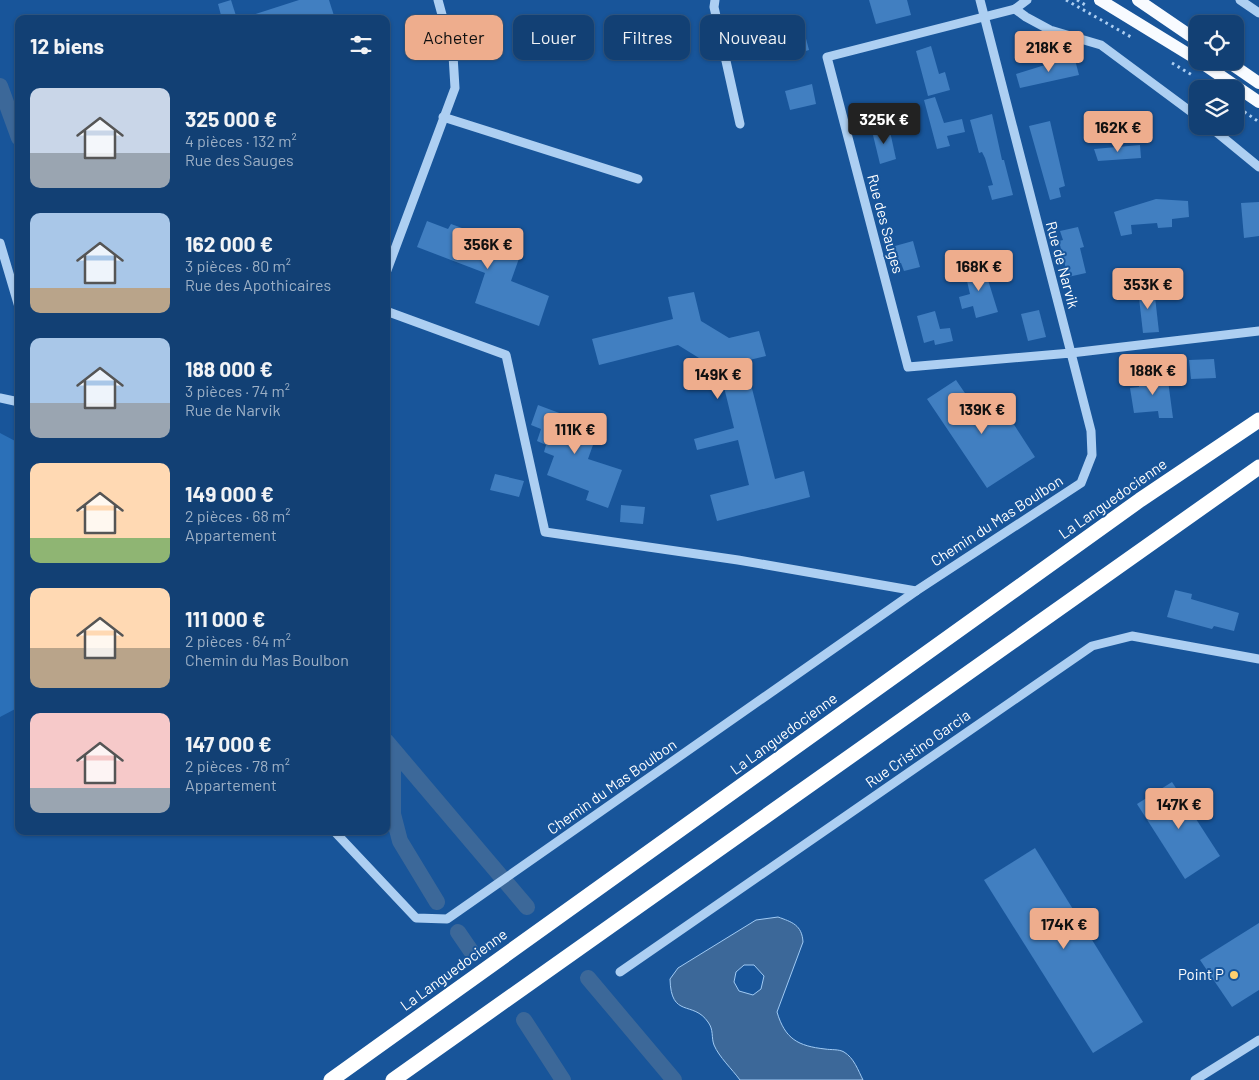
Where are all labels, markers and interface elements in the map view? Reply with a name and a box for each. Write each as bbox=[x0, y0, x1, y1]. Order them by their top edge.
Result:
chip: Acheter bbox=[405, 15, 503, 60]
chip: Louer bbox=[513, 15, 594, 60]
chip: Filtres bbox=[604, 15, 690, 60]
chip: Nouveau bbox=[700, 15, 805, 60]
map controls bbox=[1189, 15, 1244, 135]
button: locate bbox=[1189, 15, 1244, 70]
pin: 218K € bbox=[1008, 30, 1090, 73]
icon: filters bbox=[347, 31, 375, 59]
text: 12 biens bbox=[30, 33, 104, 58]
text: 218K € bbox=[1026, 37, 1072, 56]
button: layers bbox=[1189, 80, 1244, 135]
pin: 325K € bbox=[843, 102, 925, 145]
text: 325 000 € bbox=[185, 106, 277, 131]
icon: home bbox=[70, 108, 130, 168]
text: 325K € bbox=[859, 109, 909, 128]
pin: 162K € bbox=[1077, 110, 1159, 153]
text: 162K € bbox=[1095, 117, 1141, 136]
text: 4 pièces · 132 m² bbox=[185, 131, 297, 150]
text: Rue des Sauges bbox=[185, 150, 294, 169]
street label: Rue des Sauges bbox=[864, 172, 908, 275]
street label: Rue de Narvik bbox=[1043, 219, 1083, 311]
pin: 356K € bbox=[447, 228, 529, 270]
text: 162 000 € bbox=[185, 231, 273, 256]
icon: home bbox=[70, 233, 130, 293]
text: 356K € bbox=[463, 234, 513, 253]
pin: 168K € bbox=[938, 250, 1020, 292]
text: 3 pièces · 80 m² bbox=[185, 256, 291, 275]
text: 168K € bbox=[956, 256, 1002, 275]
pin: 353K € bbox=[1107, 268, 1189, 310]
text: 353K € bbox=[1123, 274, 1173, 293]
text: Rue des Apothicaires bbox=[185, 275, 331, 294]
pin: 188K € bbox=[1112, 354, 1194, 396]
text: 188 000 € bbox=[185, 356, 273, 381]
icon: home bbox=[70, 358, 130, 418]
pin: 149K € bbox=[677, 358, 759, 400]
text: 188K € bbox=[1130, 360, 1176, 379]
text: 149K € bbox=[694, 364, 742, 383]
text: 3 pièces · 74 m² bbox=[185, 381, 290, 400]
pin: 139K € bbox=[941, 392, 1023, 435]
text: 139K € bbox=[959, 399, 1005, 418]
text: Rue de Narvik bbox=[185, 400, 281, 419]
pin: 111K € bbox=[534, 412, 616, 455]
text: 111K € bbox=[555, 419, 595, 438]
street label: La Languedocienne bbox=[1055, 454, 1170, 542]
street label: Chemin du Mas Boulbon bbox=[927, 471, 1066, 570]
text: 149 000 € bbox=[185, 481, 274, 506]
icon: home bbox=[70, 483, 130, 543]
text: 2 pièces · 68 m² bbox=[185, 506, 291, 525]
text: Appartement bbox=[185, 525, 277, 544]
text: 111 000 € bbox=[185, 606, 265, 631]
icon: home bbox=[70, 608, 130, 668]
text: 2 pièces · 64 m² bbox=[185, 631, 291, 650]
text: Chemin du Mas Boulbon bbox=[185, 650, 349, 669]
street label: La Languedocienne bbox=[727, 688, 840, 778]
street label: Rue Cristino Garcia bbox=[862, 705, 973, 791]
text: 147 000 € bbox=[185, 731, 272, 756]
icon: home bbox=[70, 733, 130, 793]
street label: Chemin du Mas Boulbon bbox=[543, 735, 680, 838]
text: 2 pièces · 78 m² bbox=[185, 756, 290, 775]
text: Appartement bbox=[185, 775, 277, 794]
pin: 147K € bbox=[1138, 788, 1220, 830]
text: 147K € bbox=[1156, 794, 1202, 813]
pin: 174K € bbox=[1023, 908, 1105, 950]
text: 174K € bbox=[1041, 914, 1087, 933]
street label: La Languedocienne bbox=[397, 924, 510, 1014]
place label: Point P bbox=[1178, 965, 1224, 983]
marker: Point P bbox=[1228, 969, 1240, 981]

